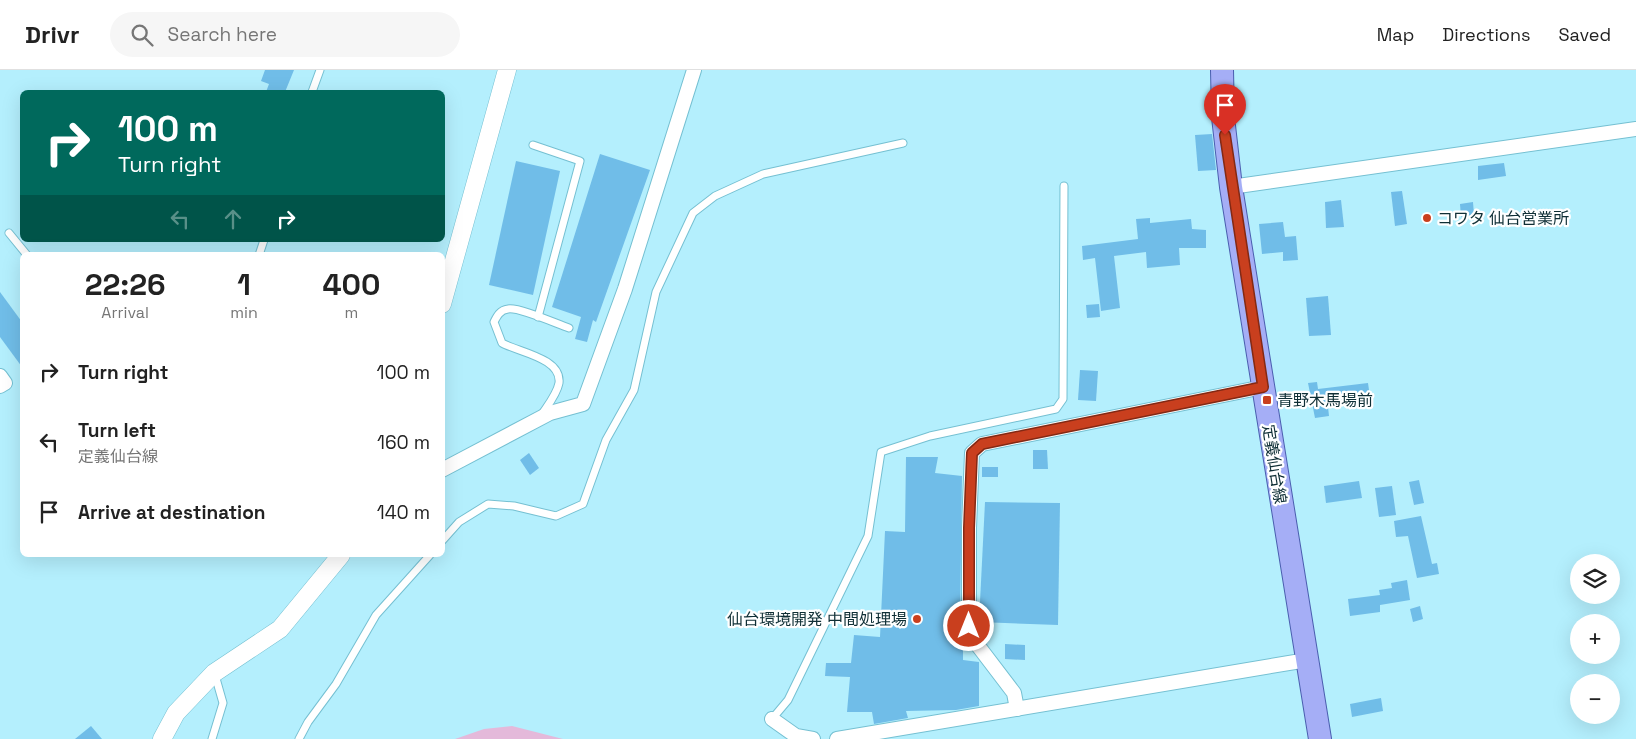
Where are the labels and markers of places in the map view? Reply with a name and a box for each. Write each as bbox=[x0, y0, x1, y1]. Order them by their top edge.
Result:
pin bbox=[1204, 84, 1246, 135]
place label: コワタ 仙台営業所 bbox=[1437, 208, 1569, 229]
marker: コワタ 仙台営業所 bbox=[1421, 212, 1433, 224]
place label: 青野木馬場前 bbox=[1277, 390, 1373, 411]
marker: 青野木馬場前 bbox=[1261, 394, 1273, 406]
place label: 仙台環境開発 中間処理場 bbox=[727, 609, 907, 630]
marker: 仙台環境開発 中間処理場 bbox=[911, 613, 923, 625]

